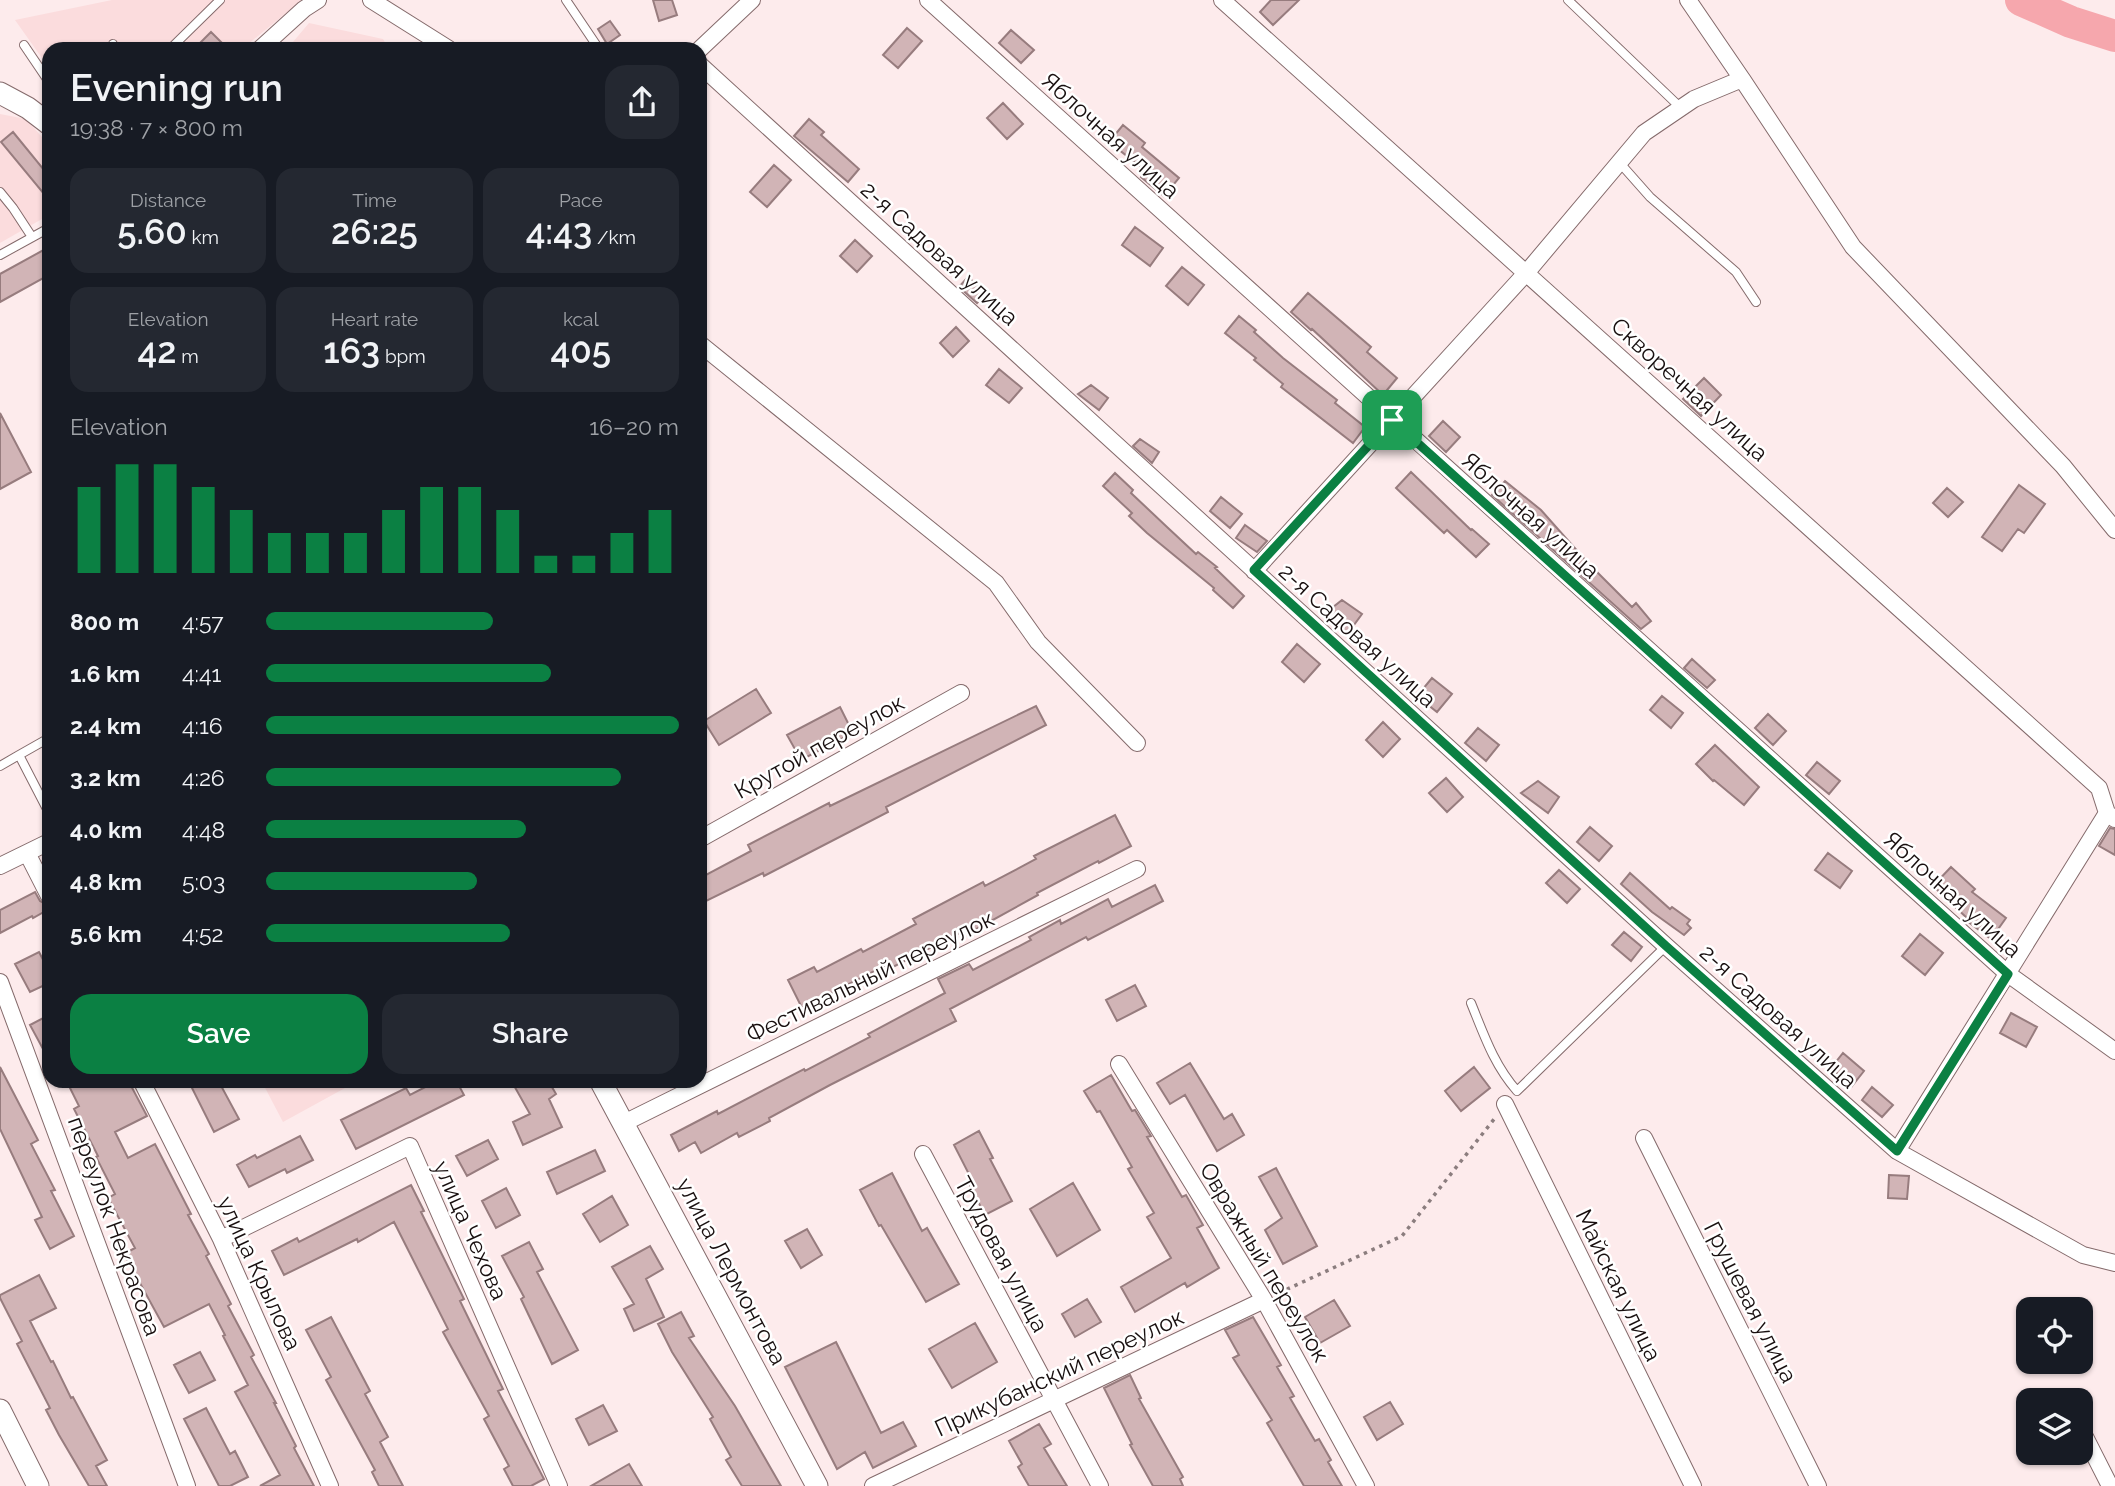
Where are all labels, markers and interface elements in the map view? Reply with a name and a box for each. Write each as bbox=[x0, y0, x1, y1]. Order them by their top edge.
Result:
text: Evening run bbox=[70, 65, 283, 110]
button: share bbox=[605, 65, 679, 139]
street label: Яблочная улица bbox=[1037, 66, 1185, 204]
text: 19:38 · 7 × 800 m bbox=[70, 114, 243, 141]
street label: 2-я Садовая улица bbox=[856, 175, 1024, 331]
text: Distance bbox=[130, 189, 206, 211]
text: Time bbox=[352, 189, 397, 211]
text: Pace bbox=[559, 189, 603, 211]
text: 5.60 bbox=[117, 211, 187, 252]
text: 26:25 bbox=[331, 211, 418, 252]
text: 4:43 bbox=[526, 211, 592, 252]
text: km bbox=[187, 226, 219, 248]
text: /km bbox=[592, 226, 636, 248]
text: Elevation bbox=[128, 308, 209, 330]
text: Heart rate bbox=[331, 308, 418, 330]
text: kcal bbox=[563, 308, 599, 330]
street label: Скворечная улица bbox=[1606, 312, 1774, 466]
text: 42 bbox=[138, 330, 176, 371]
text: 163 bbox=[323, 330, 380, 371]
text: 405 bbox=[551, 330, 611, 371]
text: m bbox=[176, 345, 199, 367]
text: bpm bbox=[380, 345, 426, 367]
pin bbox=[1362, 390, 1422, 450]
icon: arrive bbox=[1373, 401, 1411, 439]
text: Elevation bbox=[70, 413, 168, 440]
text: 16–20 m bbox=[589, 413, 679, 440]
street label: Яблочная улица bbox=[1457, 446, 1605, 584]
street label: 2-я Садовая улица bbox=[1274, 557, 1442, 713]
text: 800 m bbox=[70, 608, 139, 635]
text: 4:57 bbox=[182, 608, 224, 635]
text: 1.6 km bbox=[70, 660, 140, 687]
text: 4:41 bbox=[182, 660, 221, 687]
street label: Крутой переулок bbox=[729, 688, 909, 804]
text: 2.4 km bbox=[70, 712, 141, 739]
text: 4:16 bbox=[182, 712, 223, 739]
text: 3.2 km bbox=[70, 764, 141, 791]
text: 4:26 bbox=[182, 764, 225, 791]
text: 4.0 km bbox=[70, 816, 142, 843]
text: 4:48 bbox=[182, 816, 225, 843]
street label: Яблочная улица bbox=[1879, 825, 2027, 963]
text: 4.8 km bbox=[70, 868, 142, 895]
text: 5:03 bbox=[182, 868, 225, 895]
street label: Фестивальный переулок bbox=[742, 904, 998, 1048]
text: 5.6 km bbox=[70, 920, 142, 947]
text: 4:52 bbox=[182, 920, 223, 947]
street label: 2-я Садовая улица bbox=[1695, 938, 1863, 1094]
button: Save bbox=[70, 994, 368, 1074]
button: Share bbox=[382, 994, 679, 1074]
street label: переулок Некрасова bbox=[63, 1113, 167, 1339]
street label: улица Чехова bbox=[428, 1156, 514, 1304]
street label: Овражный переулок bbox=[1195, 1157, 1335, 1367]
street label: Трудовая улица bbox=[950, 1172, 1054, 1336]
street label: улица Лермонтова bbox=[671, 1173, 793, 1369]
street label: улица Крылова bbox=[212, 1192, 308, 1354]
street label: Майская улица bbox=[1571, 1205, 1667, 1365]
street label: Грушевая улица bbox=[1699, 1217, 1803, 1387]
map controls bbox=[2016, 1297, 2093, 1465]
button: locate bbox=[2016, 1297, 2093, 1374]
street label: Прикубанский переулок bbox=[930, 1302, 1188, 1442]
button: layers bbox=[2016, 1388, 2093, 1465]

